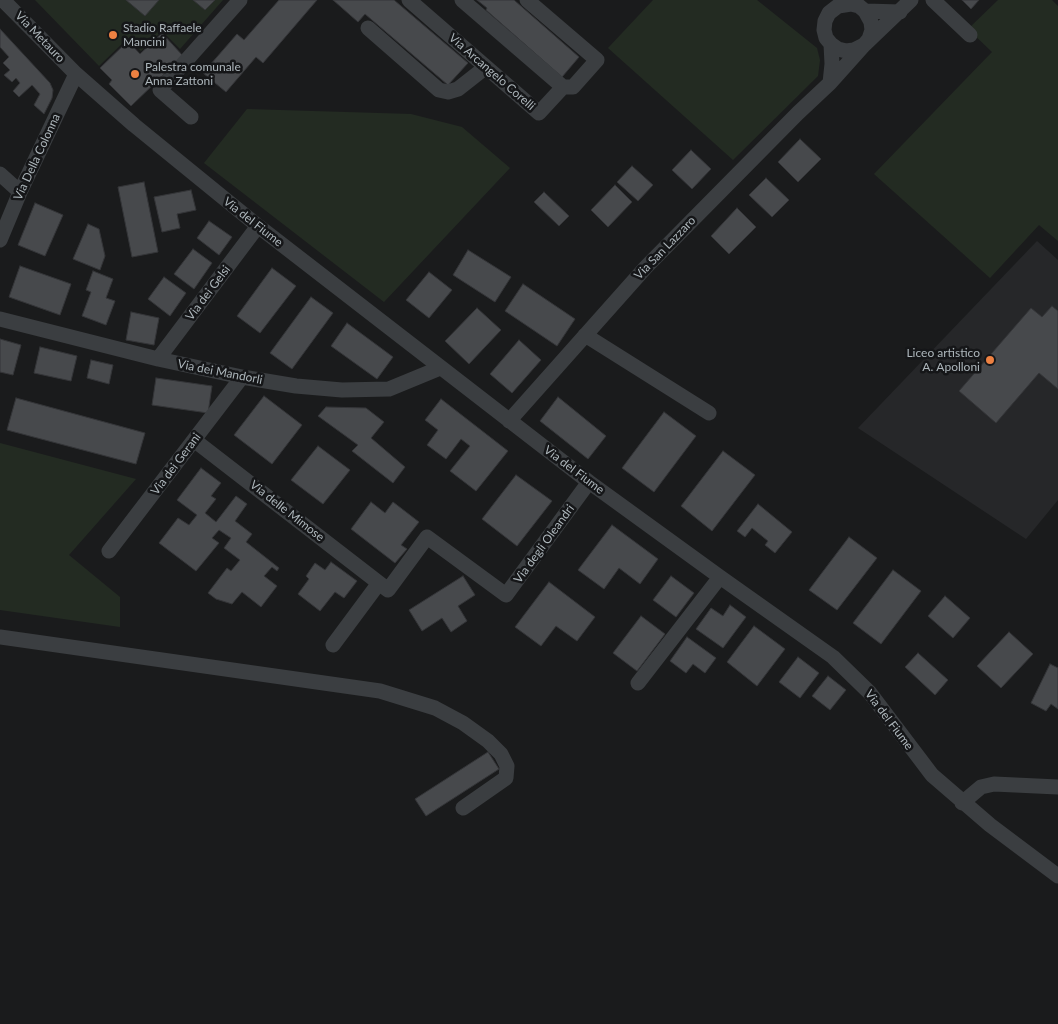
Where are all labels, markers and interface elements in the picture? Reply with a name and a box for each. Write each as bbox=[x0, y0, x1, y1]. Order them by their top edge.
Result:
street label: Via Metauro bbox=[12, 9, 68, 65]
place label: Stadio Raffaele Mancini bbox=[123, 21, 202, 49]
marker: Stadio Raffaele Mancini bbox=[107, 29, 119, 41]
street label: Via Arcangelo Corelli bbox=[446, 31, 538, 113]
place label: Palestra comunale Anna Zattoni bbox=[145, 60, 241, 88]
marker: Palestra comunale Anna Zattoni bbox=[129, 68, 141, 80]
street label: Via Della Colonna bbox=[11, 111, 63, 203]
street label: Via del Fiume bbox=[220, 194, 286, 250]
street label: Via San Lazzaro bbox=[631, 213, 699, 283]
street label: Via dei Gelsi bbox=[183, 263, 233, 323]
place label: Liceo artistico A. Apolloni bbox=[906, 346, 980, 374]
marker: Liceo artistico A. Apolloni bbox=[984, 354, 996, 366]
street label: Via dei Mandorli bbox=[176, 357, 264, 387]
street label: Via dei Gerani bbox=[148, 430, 204, 498]
street label: Via del Fiume bbox=[541, 443, 607, 497]
street label: Via delle Mimose bbox=[247, 478, 327, 544]
street label: Via degli Oleandri bbox=[511, 502, 577, 586]
street label: Via del Fiume bbox=[862, 687, 916, 753]

